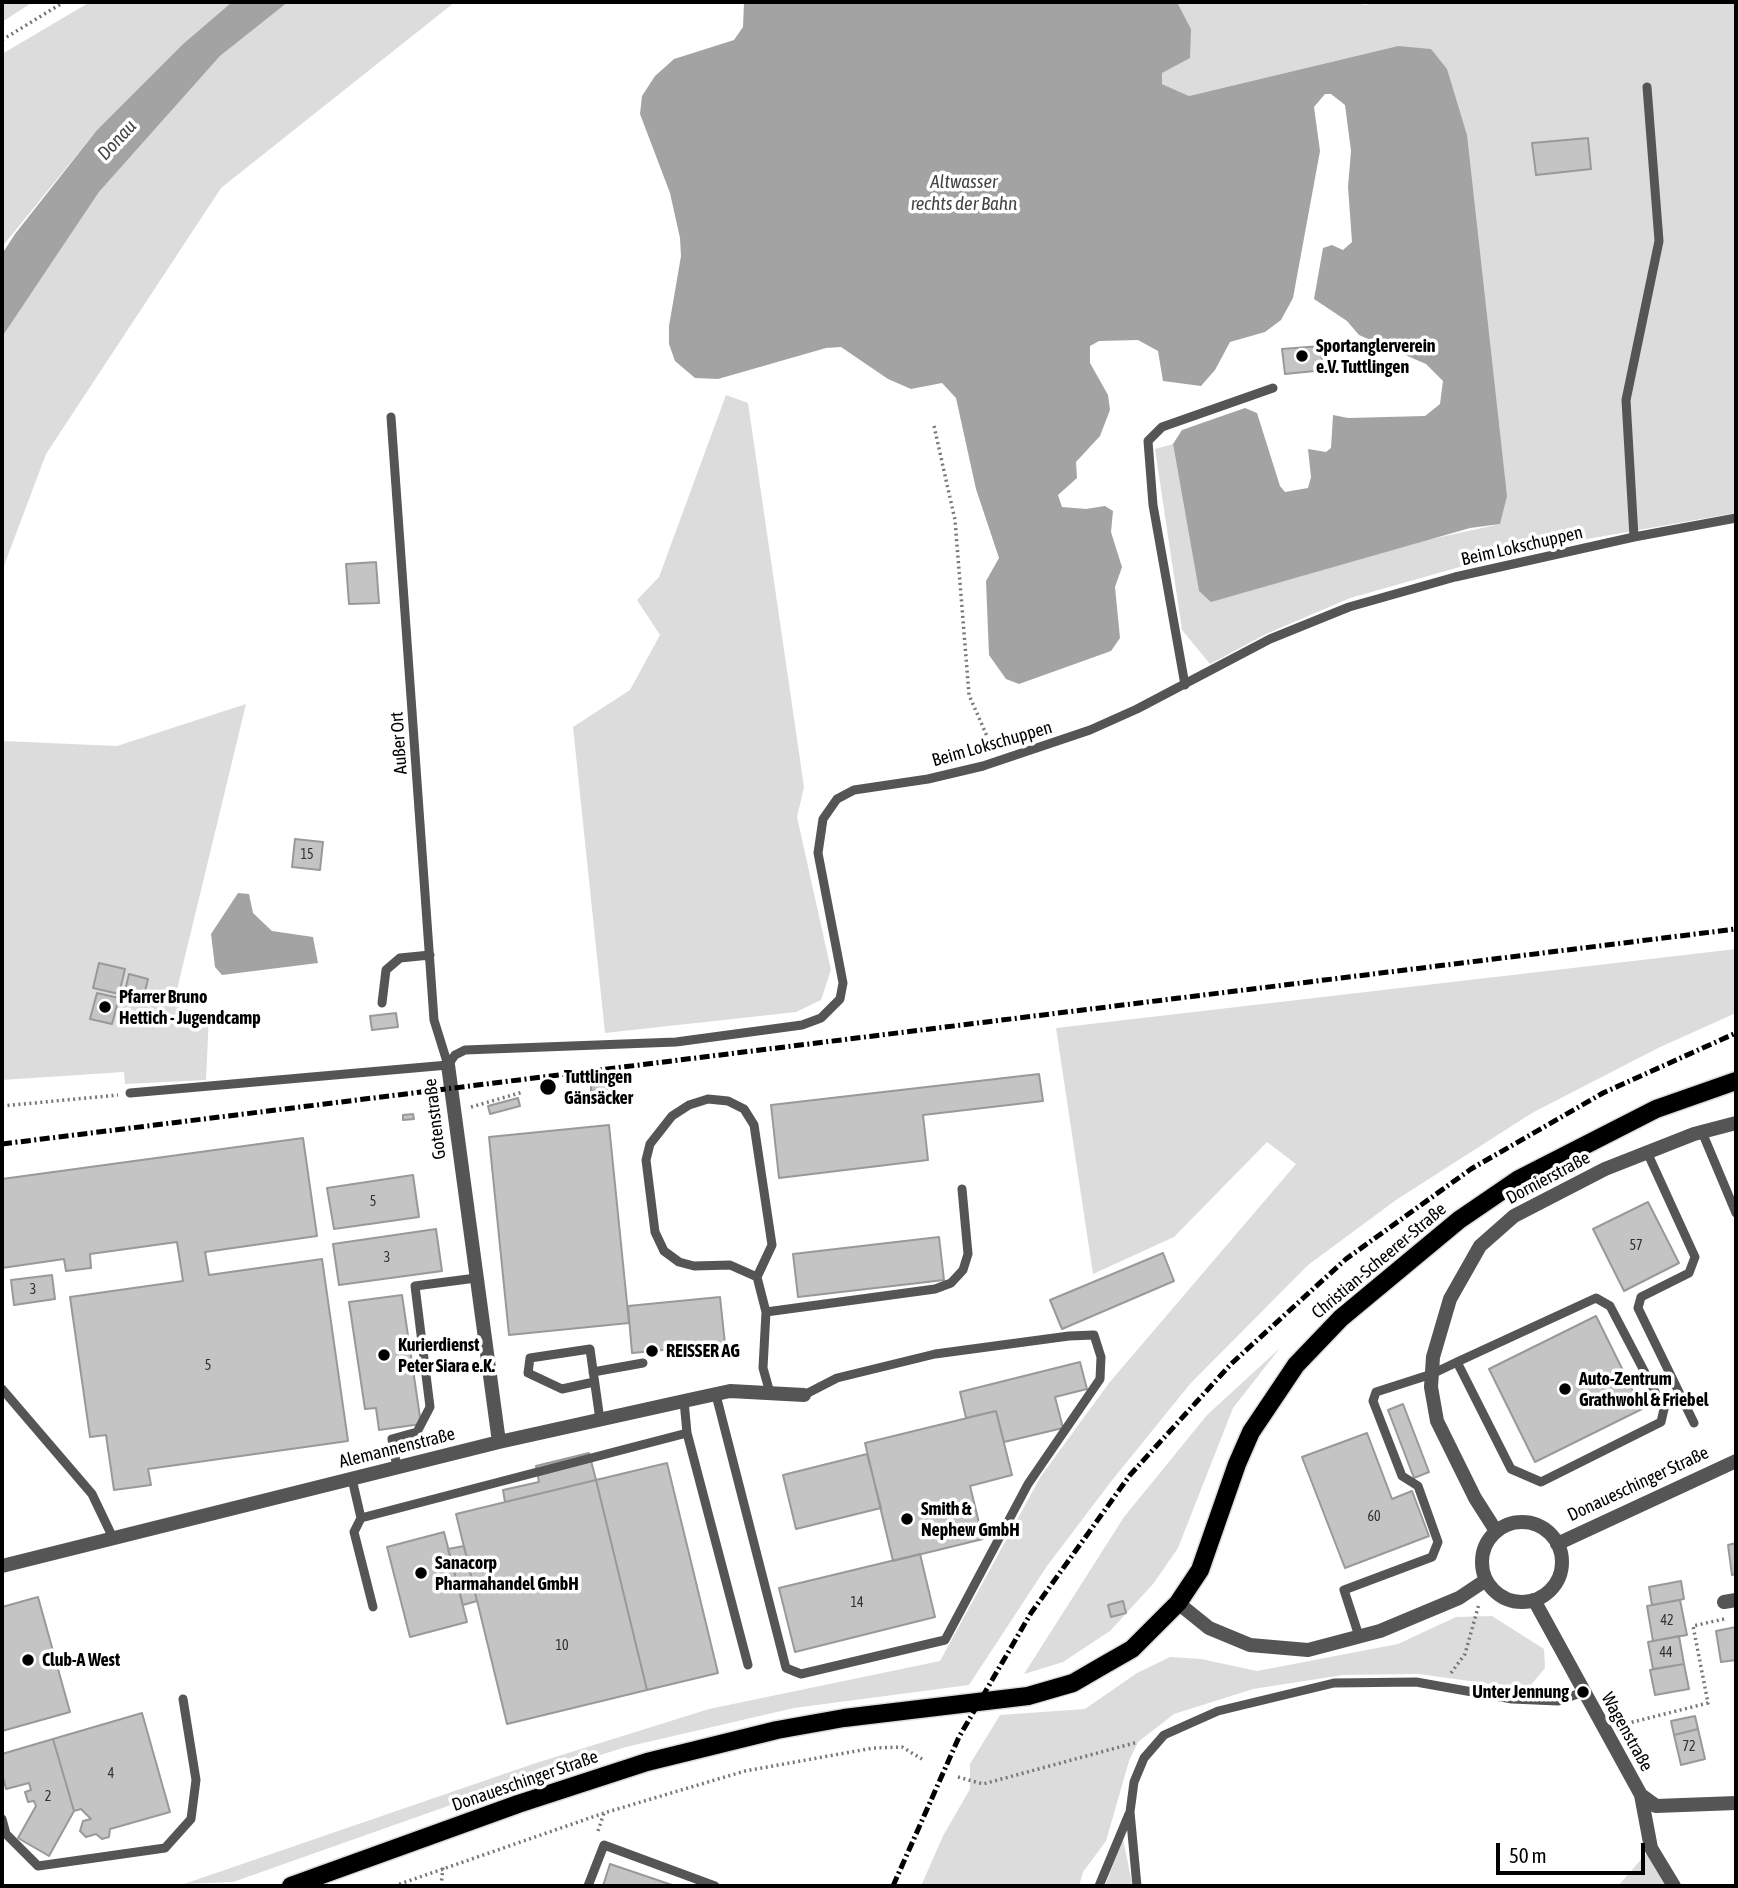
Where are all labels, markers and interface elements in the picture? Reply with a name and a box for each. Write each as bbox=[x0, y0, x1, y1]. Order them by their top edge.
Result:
water label: Donau bbox=[93, 115, 141, 165]
water label: Altwasser rechts der Bahn bbox=[911, 171, 1017, 215]
place label: Sportanglerverein e.V. Tuttlingen bbox=[1316, 335, 1436, 378]
marker: Sportanglerverein e.V. Tuttlingen bbox=[1294, 348, 1310, 364]
street label: Beim Lokschuppen bbox=[1459, 522, 1585, 570]
street label: Außer Ort bbox=[386, 711, 412, 775]
street label: Beim Lokschuppen bbox=[929, 717, 1055, 771]
house number: 15 bbox=[300, 847, 314, 863]
place label: Pfarrer Bruno Hettich - Jugendcamp bbox=[119, 986, 261, 1028]
marker: Pfarrer Bruno Hettich - Jugendcamp bbox=[97, 999, 113, 1015]
place label: Tuttlingen Gänsäcker bbox=[564, 1066, 633, 1108]
street label: Gotenstraße bbox=[419, 1077, 451, 1161]
marker: Tuttlingen Gänsäcker bbox=[538, 1077, 558, 1097]
street label: Dornierstraße bbox=[1502, 1147, 1594, 1209]
house number: 5 bbox=[370, 1194, 376, 1210]
street label: Christian-Scheerer-Straße bbox=[1307, 1198, 1451, 1324]
house number: 57 bbox=[1629, 1238, 1643, 1254]
house number: 3 bbox=[384, 1250, 390, 1266]
house number: 3 bbox=[30, 1282, 36, 1298]
place label: Kurierdienst Peter Siara e.K. bbox=[398, 1334, 495, 1376]
place label: REISSER AG bbox=[666, 1340, 740, 1362]
marker: REISSER AG bbox=[644, 1343, 660, 1359]
marker: Kurierdienst Peter Siara e.K. bbox=[376, 1347, 392, 1363]
house number: 5 bbox=[205, 1358, 211, 1374]
place label: Auto-Zentrum Grathwohl & Friebel bbox=[1579, 1368, 1709, 1410]
marker: Auto-Zentrum Grathwohl & Friebel bbox=[1557, 1381, 1573, 1397]
street label: Alemannenstraße bbox=[337, 1423, 457, 1473]
street label: Donaueschinger Straße bbox=[1564, 1442, 1712, 1526]
place label: Smith & Nephew GmbH bbox=[921, 1498, 1020, 1540]
house number: 60 bbox=[1367, 1509, 1381, 1525]
marker: Smith & Nephew GmbH bbox=[899, 1511, 915, 1527]
place label: Sanacorp Pharmahandel GmbH bbox=[435, 1552, 579, 1594]
marker: Sanacorp Pharmahandel GmbH bbox=[413, 1565, 429, 1581]
house number: 14 bbox=[850, 1595, 864, 1611]
house number: 42 bbox=[1660, 1613, 1674, 1629]
house number: 10 bbox=[555, 1638, 569, 1654]
house number: 44 bbox=[1659, 1645, 1673, 1661]
place label: Club-A West bbox=[42, 1649, 120, 1671]
marker: Club-A West bbox=[20, 1652, 36, 1668]
place label: Unter Jennung bbox=[1472, 1681, 1569, 1703]
marker: Unter Jennung bbox=[1575, 1684, 1591, 1700]
street label: Wagenstraße bbox=[1597, 1689, 1657, 1775]
house number: 72 bbox=[1682, 1739, 1696, 1755]
street label: Donaueschinger Straße bbox=[449, 1746, 601, 1816]
house number: 4 bbox=[108, 1766, 114, 1782]
house number: 2 bbox=[45, 1789, 51, 1805]
scale bar bbox=[1500, 1828, 1649, 1872]
text: 50 m bbox=[1509, 1843, 1547, 1867]

